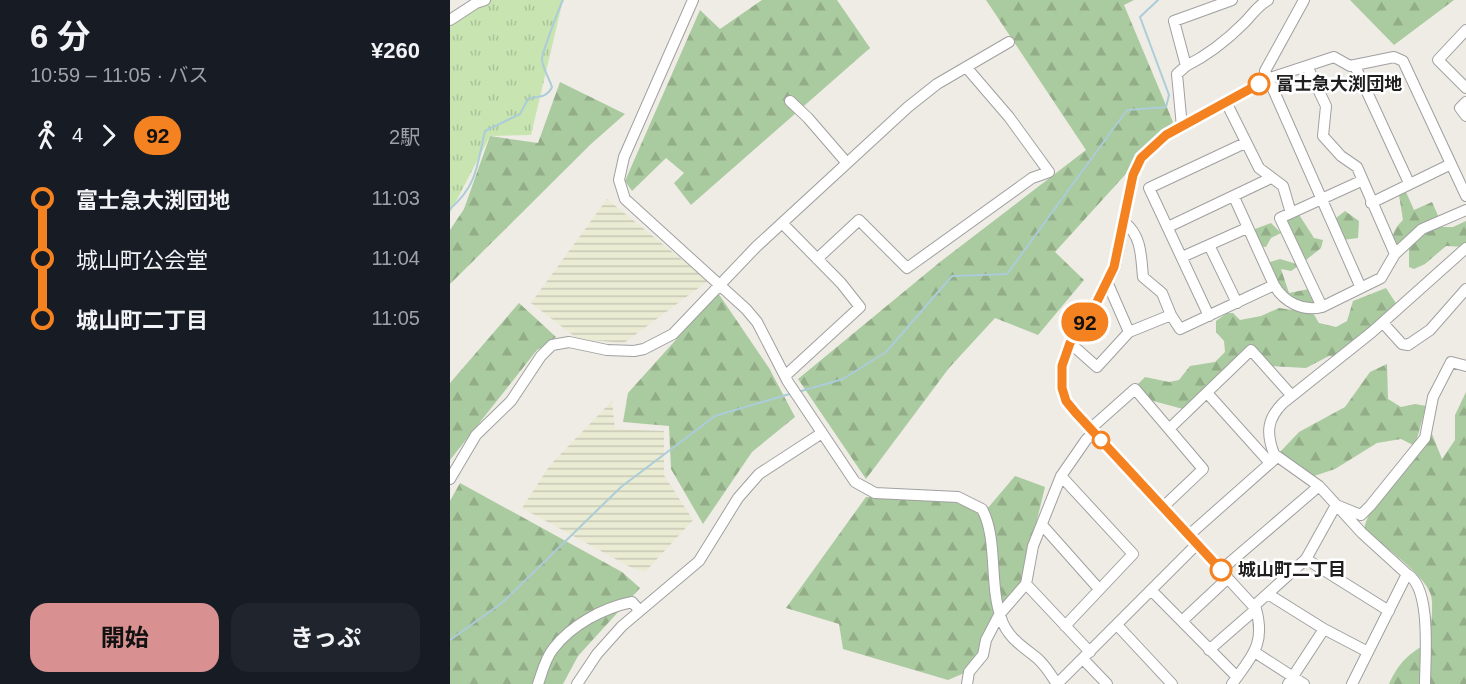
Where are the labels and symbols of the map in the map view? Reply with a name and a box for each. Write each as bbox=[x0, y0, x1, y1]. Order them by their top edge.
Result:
marker: 富士急大渕団地 bbox=[1248, 73, 1270, 95]
place label: 富士急大渕団地 bbox=[1276, 74, 1402, 94]
line badge: 92 bbox=[1058, 302, 1112, 342]
unlabelled marker bbox=[1092, 431, 1110, 449]
marker: 城山町二丁目 bbox=[1210, 559, 1232, 581]
place label: 城山町二丁目 bbox=[1238, 560, 1346, 580]

